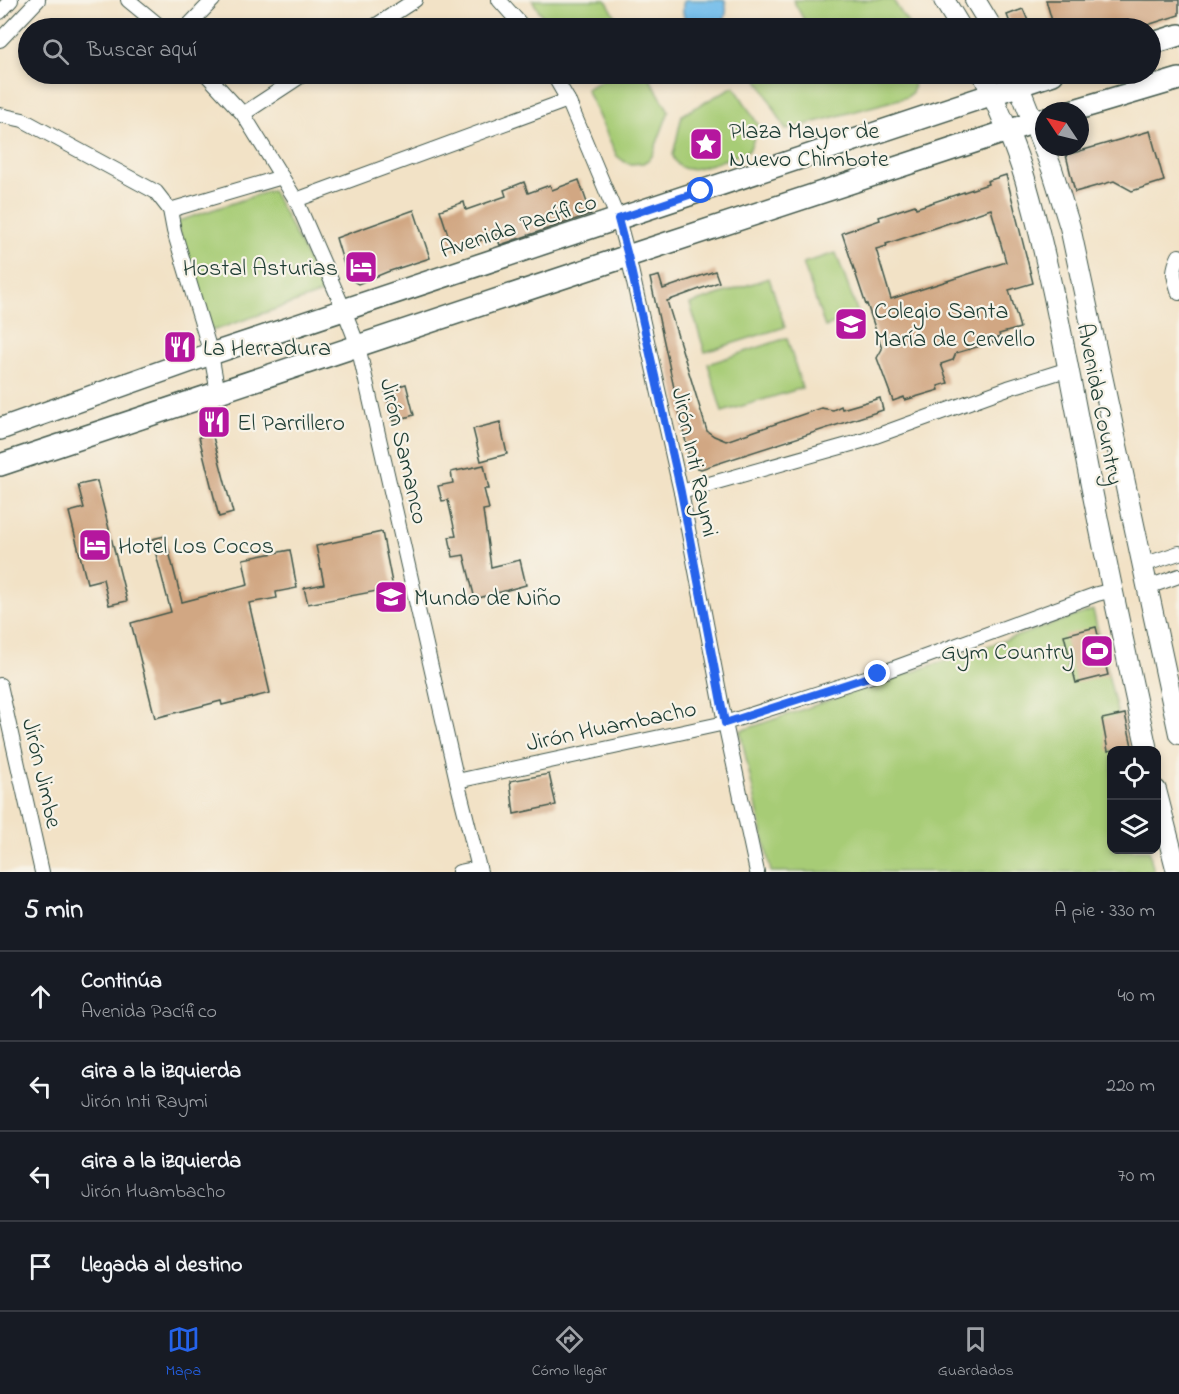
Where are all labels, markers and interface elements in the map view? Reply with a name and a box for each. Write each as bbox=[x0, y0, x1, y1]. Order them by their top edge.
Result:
search box bbox=[18, 18, 1161, 84]
icon: search bbox=[39, 35, 72, 68]
text: Buscar aquí bbox=[87, 35, 197, 67]
north arrow bbox=[1035, 102, 1089, 156]
place label: Plaza Mayor de Nuevo Chimbote bbox=[729, 115, 889, 178]
place icon: Plaza Mayor de Nuevo Chimbote bbox=[688, 126, 724, 162]
route start bbox=[687, 177, 713, 203]
street label: Avenida Pacífico bbox=[436, 186, 602, 269]
hotel icon: Hostal Asturias bbox=[343, 249, 379, 285]
place label: Hostal Asturias bbox=[183, 252, 338, 287]
place label: Colegio Santa María de Cervello bbox=[874, 295, 1035, 358]
school or university icon: Colegio Santa María de Cervello bbox=[833, 306, 869, 342]
street label: Avenida Country bbox=[1065, 321, 1131, 489]
restaurant icon: La Herradura bbox=[162, 329, 198, 365]
place label: La Herradura bbox=[203, 332, 331, 367]
street label: Jirón Samanco bbox=[369, 375, 436, 528]
street label: Jirón Inti Raymi bbox=[660, 384, 726, 541]
restaurant icon: El Parrillero bbox=[196, 404, 232, 440]
place label: El Parrillero bbox=[237, 407, 345, 442]
hotel icon: Hotel Los Cocos bbox=[77, 527, 113, 563]
place label: Hotel Los Cocos bbox=[118, 530, 274, 565]
school or university icon: Mundo de Niño bbox=[373, 579, 409, 615]
place label: Mundo de Niño bbox=[414, 582, 561, 617]
sports icon: Gym Country bbox=[1079, 633, 1115, 669]
place label: Gym Country bbox=[941, 636, 1074, 672]
route end bbox=[864, 660, 890, 686]
street label: Jirón Huambacho bbox=[523, 692, 700, 763]
street label: Jirón Jimbe bbox=[11, 715, 70, 832]
map controls bbox=[1107, 746, 1161, 854]
button: locate bbox=[1107, 746, 1161, 800]
button: layers bbox=[1107, 800, 1161, 854]
text: 5 min bbox=[24, 892, 83, 930]
text: A pie · 330 m bbox=[1054, 897, 1155, 926]
text: Continúa bbox=[81, 966, 162, 998]
icon: ahead bbox=[24, 980, 57, 1013]
text: 40 m bbox=[1118, 982, 1155, 1011]
text: Avenida Pacífico bbox=[81, 998, 217, 1027]
text: Gira a la izquierda bbox=[81, 1056, 241, 1088]
icon: left bbox=[24, 1070, 57, 1103]
text: 220 m bbox=[1106, 1072, 1155, 1101]
text: Jirón Inti Raymi bbox=[81, 1088, 208, 1117]
text: Gira a la izquierda bbox=[81, 1146, 241, 1178]
icon: left bbox=[24, 1160, 57, 1193]
text: 70 m bbox=[1118, 1162, 1155, 1191]
text: Jirón Huambacho bbox=[81, 1178, 225, 1207]
icon: arrive bbox=[24, 1250, 57, 1283]
text: Llegada al destino bbox=[81, 1250, 242, 1282]
tab: Mapa bbox=[165, 1323, 201, 1383]
tab: Cómo llegar bbox=[532, 1323, 607, 1383]
tab: Guardados bbox=[938, 1323, 1014, 1383]

